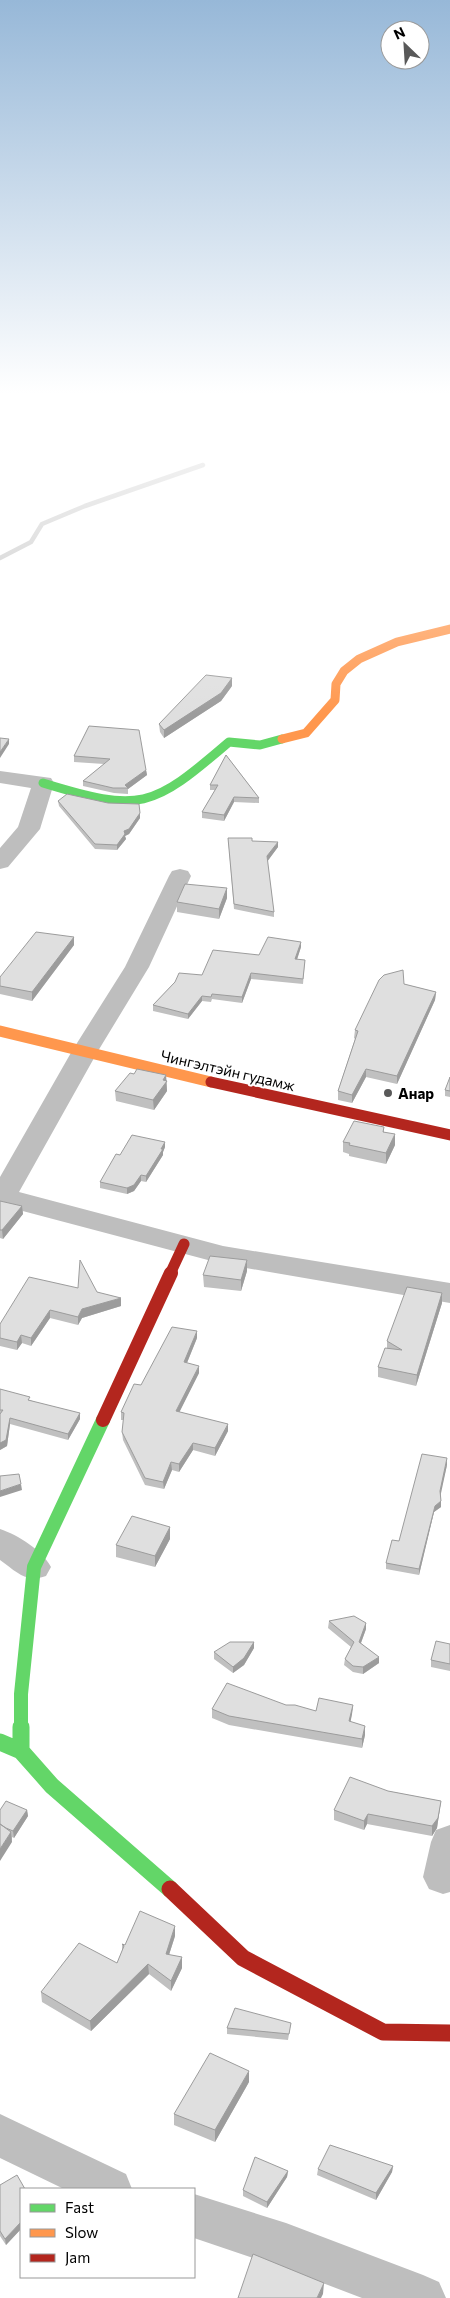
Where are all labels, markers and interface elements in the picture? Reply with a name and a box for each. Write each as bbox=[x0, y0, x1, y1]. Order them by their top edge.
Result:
north arrow bbox=[380, 20, 430, 70]
text: N bbox=[391, 23, 408, 43]
street label: Чингэлтэйн гудамж bbox=[159, 1046, 297, 1094]
place label: Анар bbox=[398, 1084, 434, 1102]
marker: Анар bbox=[382, 1087, 394, 1099]
legend bbox=[20, 2188, 195, 2278]
text: Fast bbox=[65, 2198, 94, 2216]
text: Slow bbox=[65, 2223, 98, 2241]
text: Jam bbox=[65, 2248, 90, 2266]

